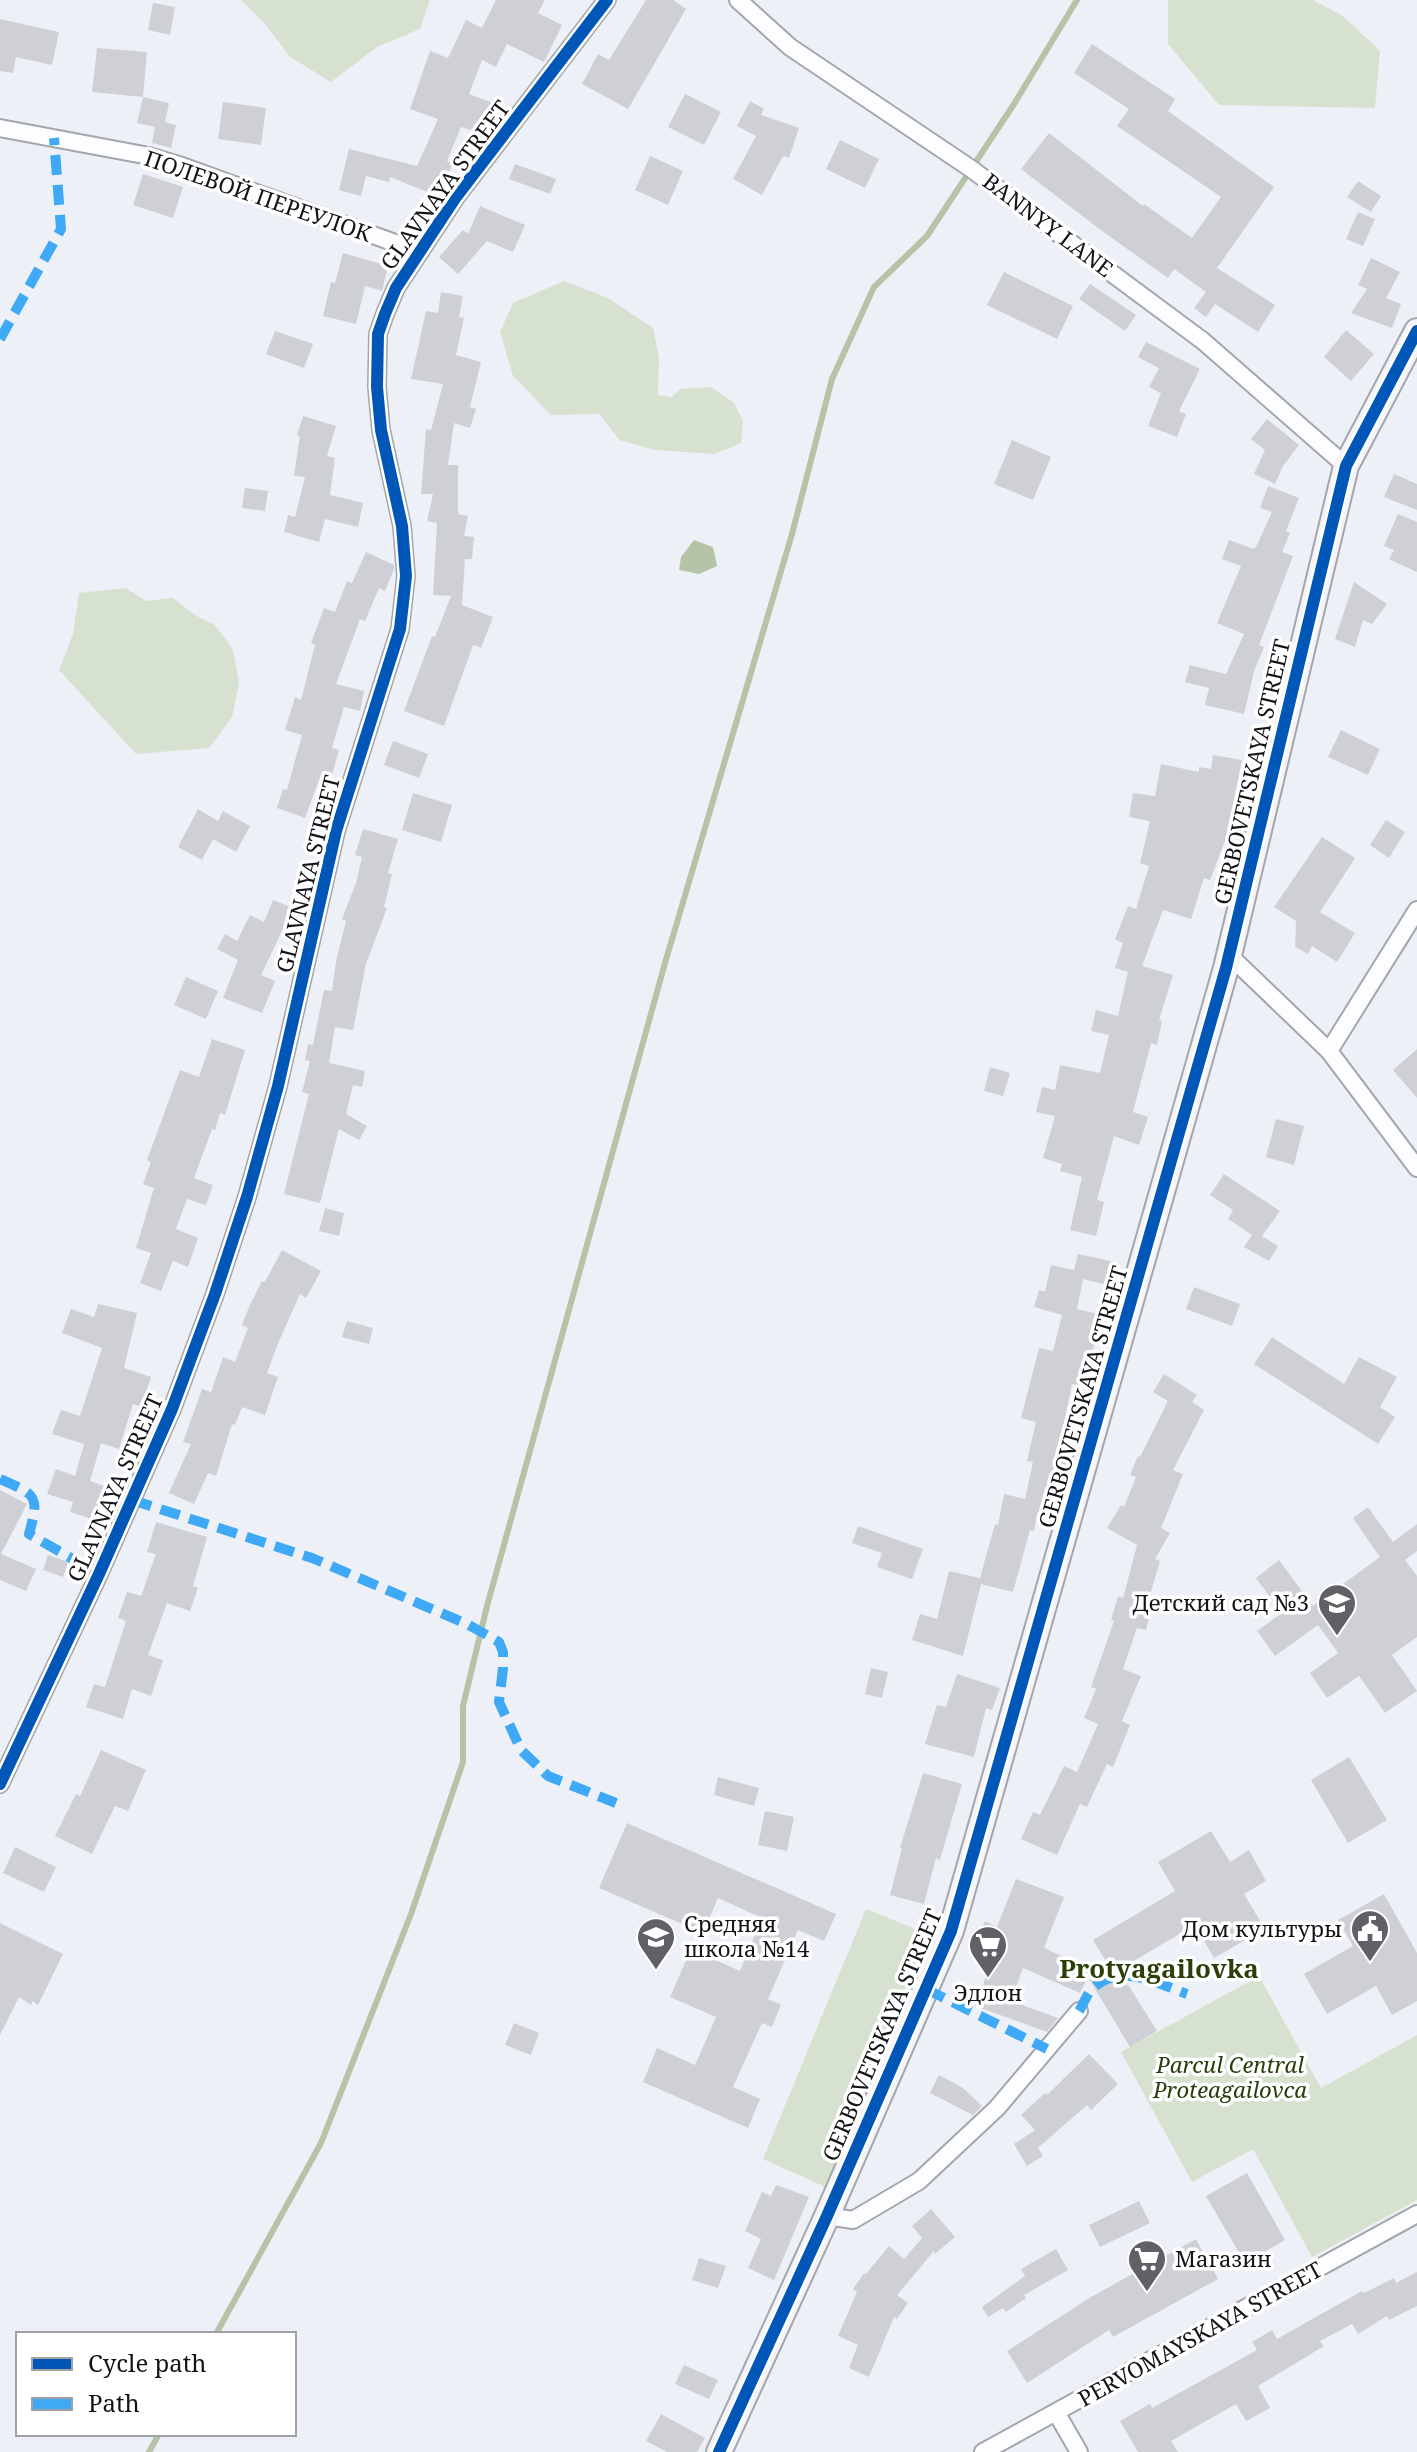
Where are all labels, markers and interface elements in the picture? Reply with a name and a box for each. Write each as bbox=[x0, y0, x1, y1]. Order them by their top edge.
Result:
street label: GLAVNAYA STREET bbox=[373, 93, 516, 275]
street label: ПОЛЕВОЙ ПЕРЕУЛОК bbox=[141, 142, 376, 248]
street label: BANNYY LANE bbox=[977, 165, 1120, 283]
street label: GERBOVETSKAYA STREET bbox=[1206, 636, 1296, 907]
street label: GLAVNAYA STREET bbox=[268, 771, 346, 976]
street label: GERBOVETSKAYA STREET bbox=[1030, 1262, 1134, 1531]
street label: GLAVNAYA STREET bbox=[59, 1389, 169, 1586]
school or university icon: Детский сад №3 bbox=[1316, 1582, 1358, 1637]
place label: Детский сад №3 bbox=[1132, 1587, 1309, 1617]
street label: GERBOVETSKAYA STREET bbox=[814, 1903, 948, 2165]
place label: Средняя школа №14 bbox=[684, 1908, 809, 1963]
public building icon: Дом культуры bbox=[1349, 1908, 1391, 1963]
place label: Дом культуры bbox=[1182, 1913, 1342, 1943]
school or university icon: Средняя школа №14 bbox=[635, 1916, 677, 1971]
supermarket icon: Эдлон bbox=[967, 1924, 1009, 1979]
district label: Protyagailovka bbox=[1059, 1950, 1259, 1986]
place label: Эдлон bbox=[954, 1977, 1022, 2007]
park label: Parcul Central Proteagailovca bbox=[1152, 2049, 1307, 2104]
supermarket icon: Магазин bbox=[1126, 2238, 1168, 2293]
place label: Магазин bbox=[1175, 2243, 1272, 2273]
street label: PERVOMAYSKAYA STREET bbox=[1072, 2253, 1327, 2413]
legend bbox=[16, 2332, 296, 2436]
text: Cycle path bbox=[88, 2346, 207, 2379]
text: Path bbox=[88, 2386, 140, 2419]

